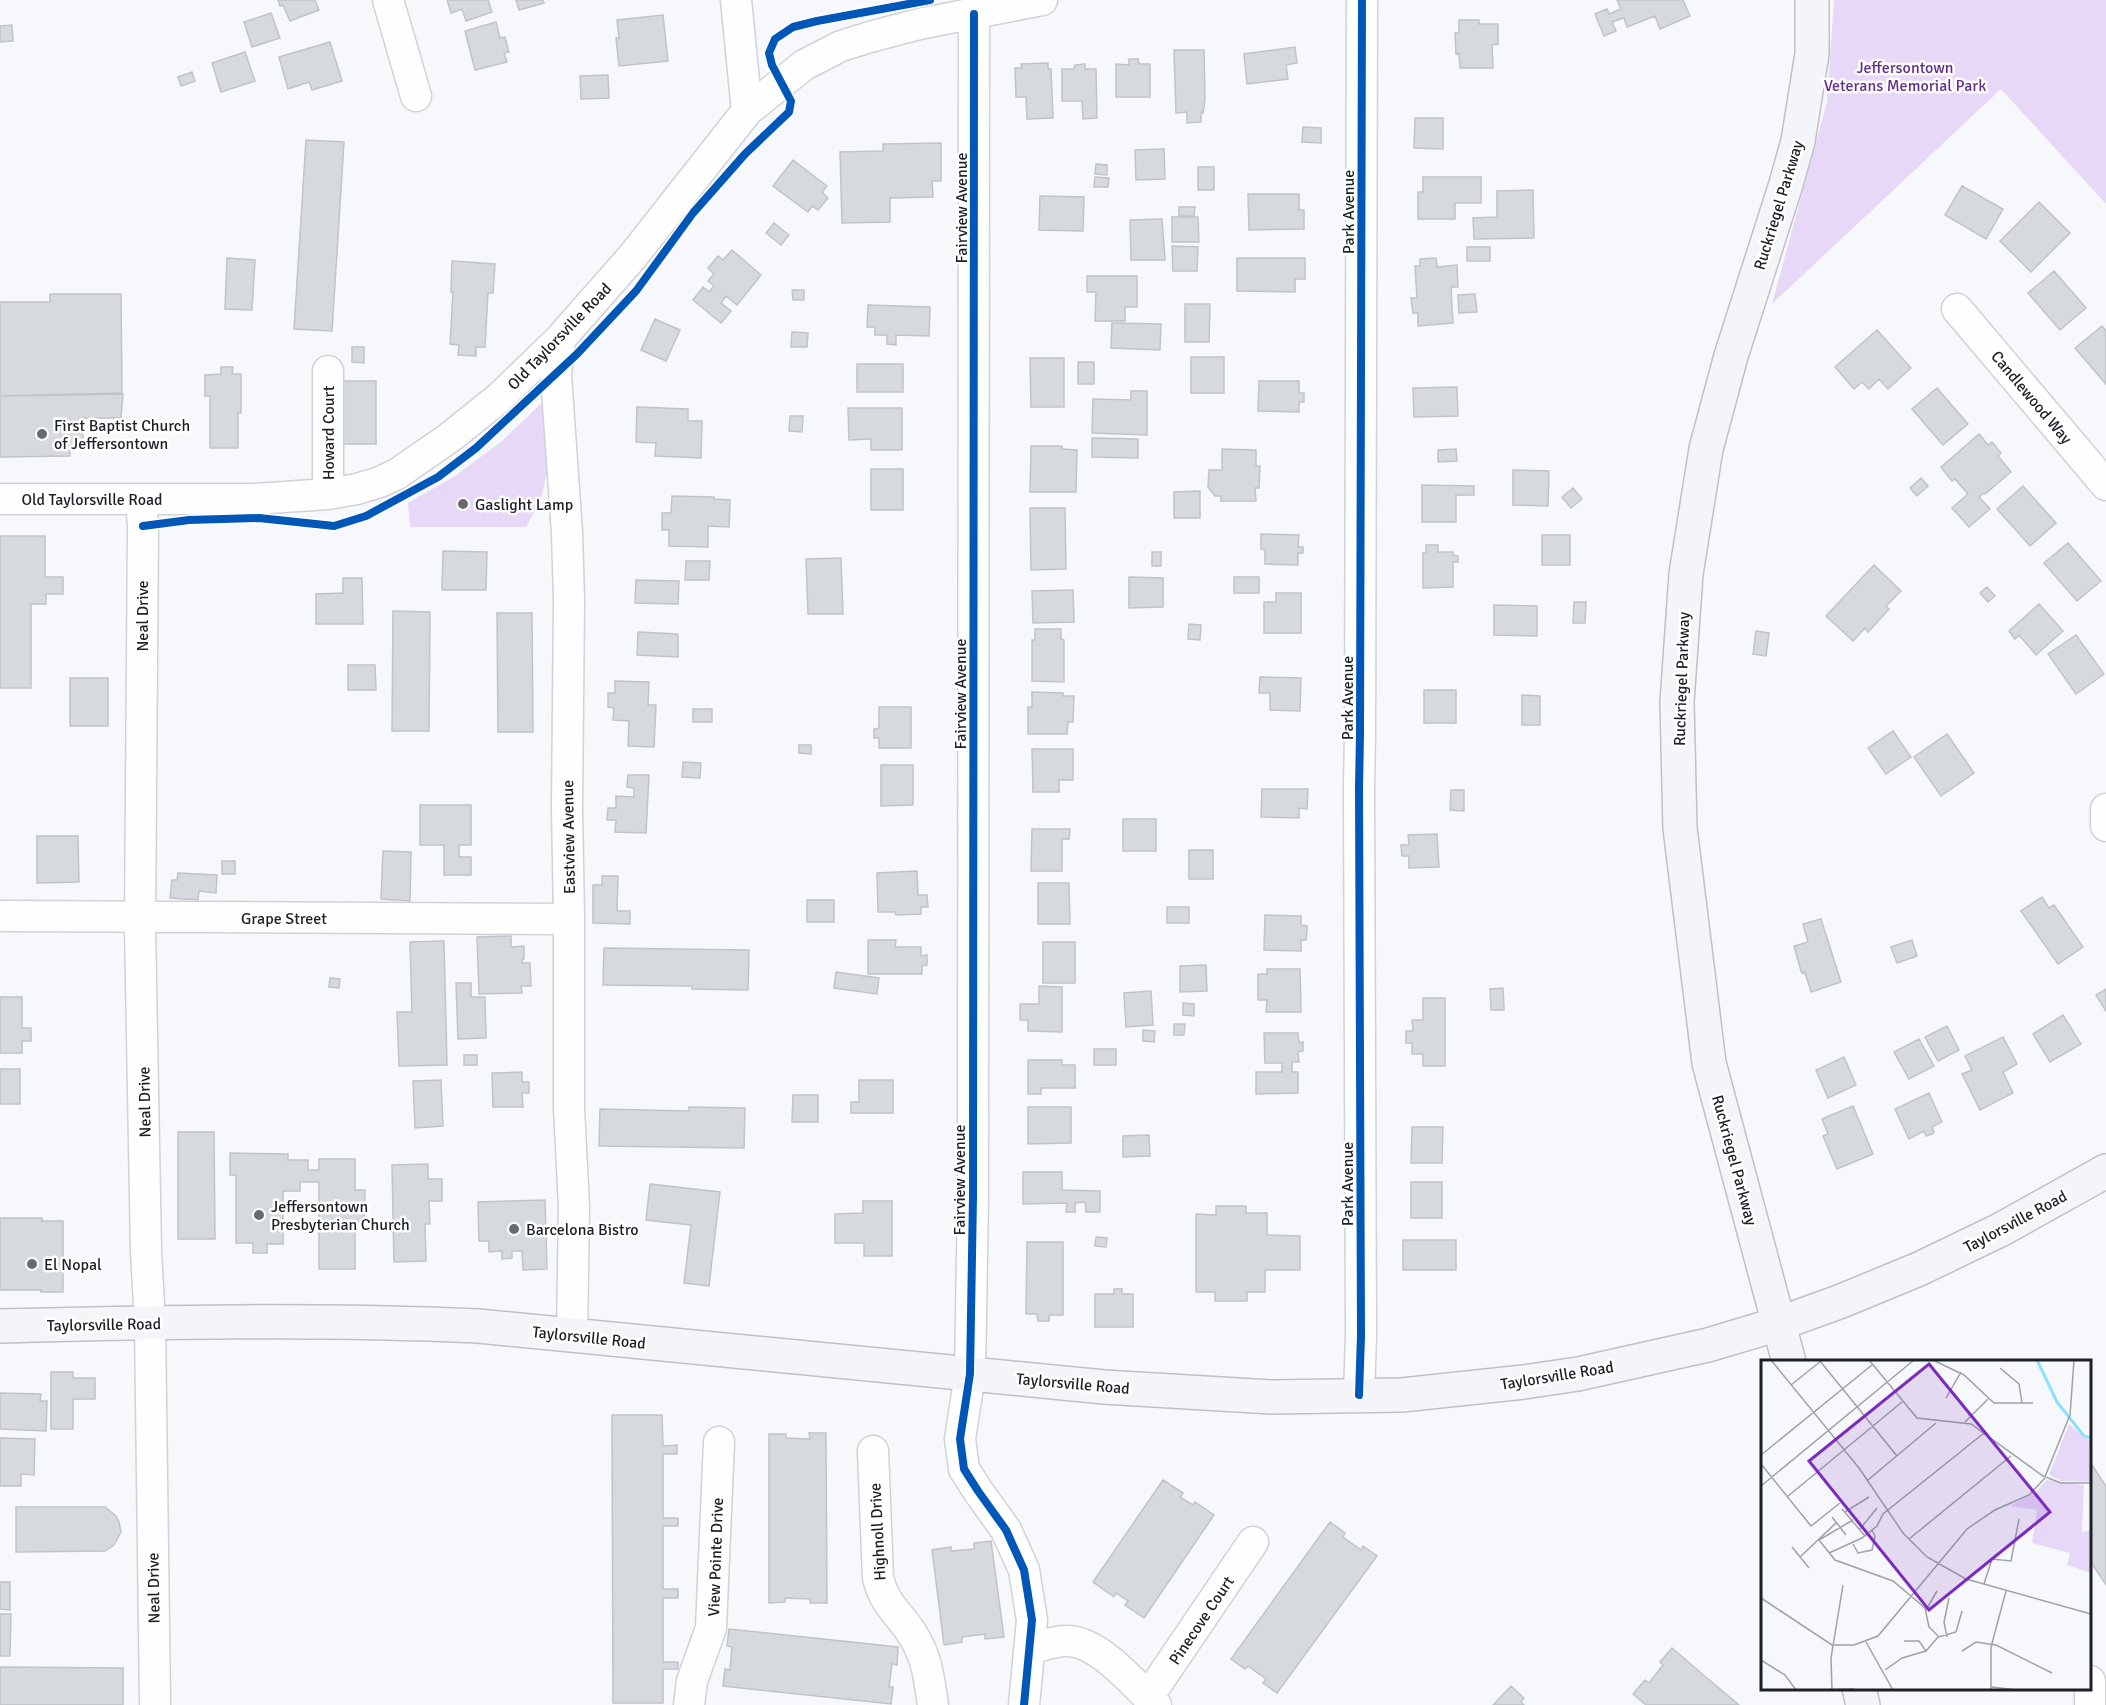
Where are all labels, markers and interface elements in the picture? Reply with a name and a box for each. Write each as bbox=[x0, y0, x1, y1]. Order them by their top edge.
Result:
park label: Jeffersontown Veterans Memorial Park bbox=[1824, 58, 1986, 96]
street label: Ruckriegel Parkway bbox=[1750, 138, 1808, 272]
street label: Fairview Avenue bbox=[952, 152, 972, 264]
street label: Park Avenue bbox=[1339, 170, 1359, 254]
street label: Old Taylorsville Road bbox=[503, 279, 616, 394]
street label: Candlewood Way bbox=[1986, 347, 2076, 449]
street label: Howard Court bbox=[319, 385, 339, 480]
place label: First Baptist Church of Jeffersontown bbox=[54, 416, 190, 454]
marker: First Baptist Church of Jeffersontown bbox=[35, 427, 49, 441]
street label: Old Taylorsville Road bbox=[21, 490, 163, 510]
place label: Gaslight Lamp bbox=[475, 495, 573, 515]
marker: Gaslight Lamp bbox=[456, 497, 470, 511]
street label: Neal Drive bbox=[133, 581, 153, 652]
street label: Ruckriegel Parkway bbox=[1670, 611, 1694, 746]
street label: Fairview Avenue bbox=[951, 638, 971, 750]
street label: Park Avenue bbox=[1338, 656, 1358, 740]
street label: Eastview Avenue bbox=[558, 780, 580, 894]
street label: Grape Street bbox=[241, 909, 327, 929]
street label: Neal Drive bbox=[134, 1066, 156, 1138]
street label: Ruckriegel Parkway bbox=[1707, 1093, 1761, 1228]
street label: Fairview Avenue bbox=[950, 1124, 970, 1236]
street label: Park Avenue bbox=[1338, 1142, 1358, 1226]
street label: Taylorsville Road bbox=[1960, 1186, 2071, 1257]
place label: Jeffersontown Presbyterian Church bbox=[271, 1197, 410, 1235]
marker: Jeffersontown Presbyterian Church bbox=[252, 1208, 266, 1222]
place label: Barcelona Bistro bbox=[526, 1220, 639, 1240]
marker: Barcelona Bistro bbox=[507, 1222, 521, 1236]
place label: El Nopal bbox=[44, 1255, 102, 1275]
marker: El Nopal bbox=[25, 1257, 39, 1271]
street label: Taylorsville Road bbox=[47, 1314, 161, 1336]
street label: Taylorsville Road bbox=[531, 1322, 647, 1354]
street label: Taylorsville Road bbox=[1499, 1357, 1615, 1395]
inset map bbox=[1761, 1360, 2091, 1690]
street label: Taylorsville Road bbox=[1015, 1369, 1131, 1399]
street label: Highnoll Drive bbox=[865, 1483, 891, 1581]
street label: View Pointe Drive bbox=[704, 1497, 728, 1617]
street label: Neal Drive bbox=[143, 1552, 165, 1624]
street label: Pinecove Court bbox=[1165, 1572, 1239, 1669]

